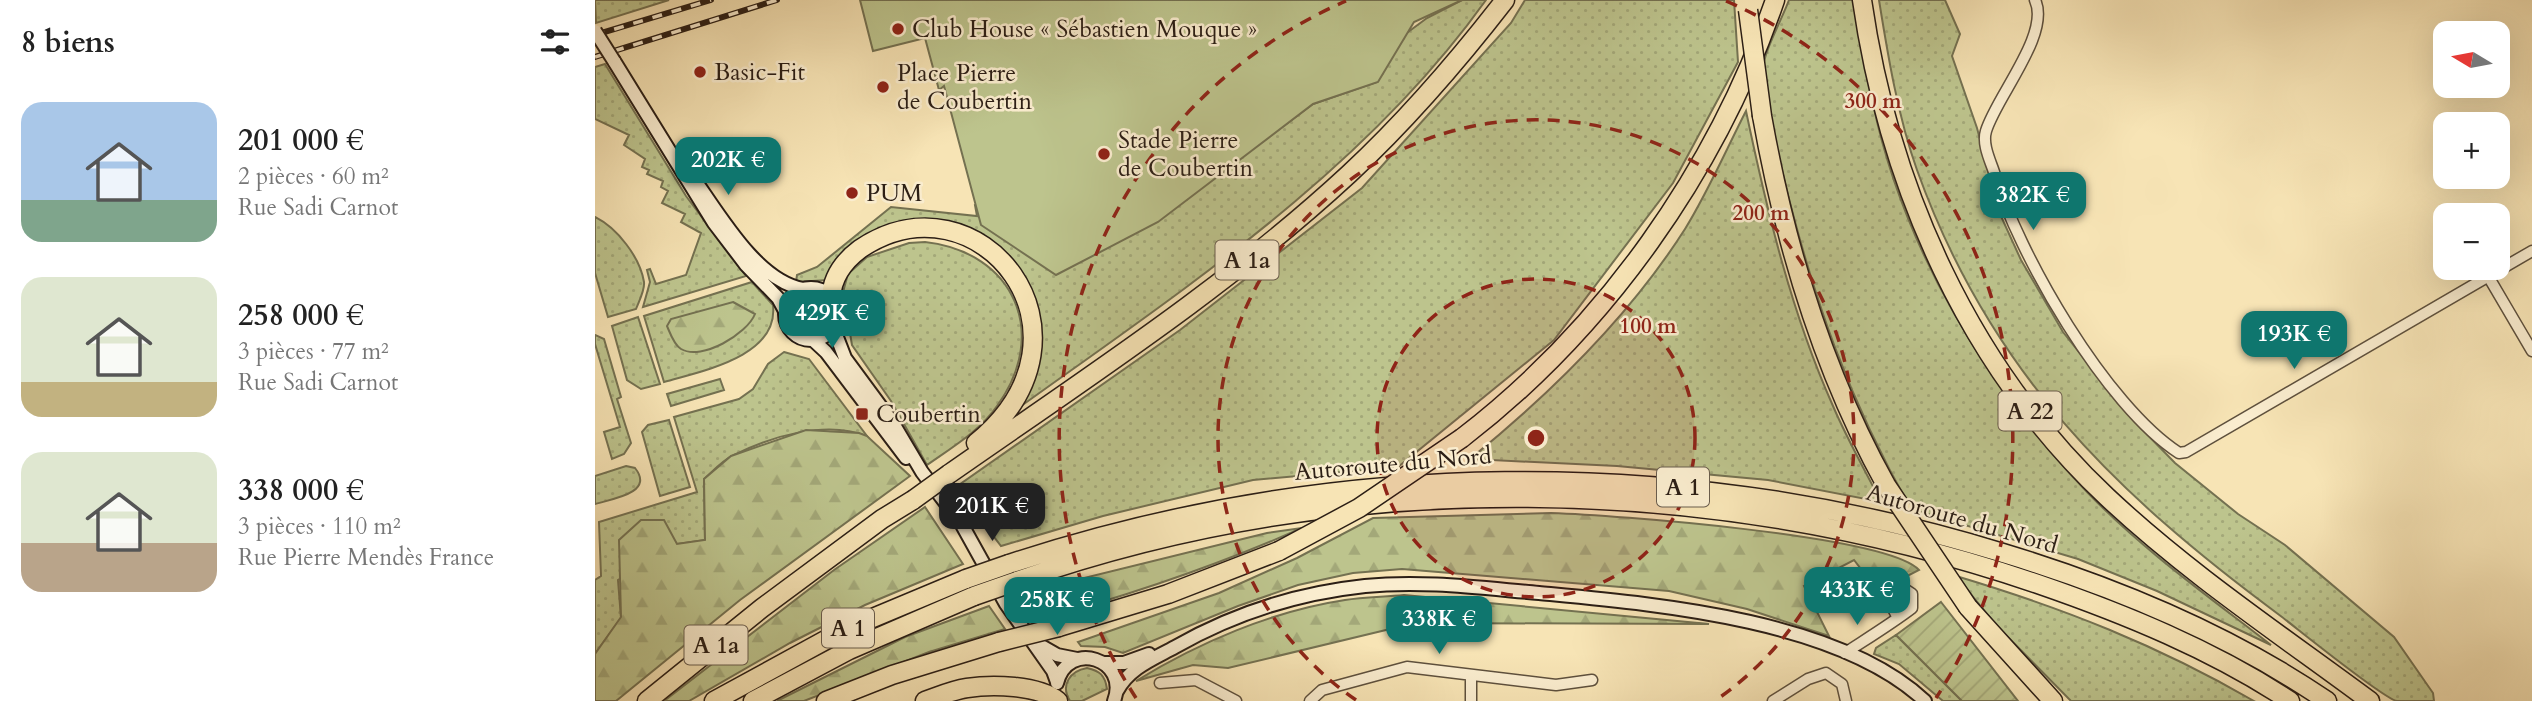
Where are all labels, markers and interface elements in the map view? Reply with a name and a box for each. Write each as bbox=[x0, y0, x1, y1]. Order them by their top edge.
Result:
place label: Club House « Sébastien Mouque » bbox=[912, 13, 1257, 46]
marker: Club House « Sébastien Mouque » bbox=[890, 21, 906, 37]
north arrow bbox=[2433, 21, 2509, 98]
map controls bbox=[2433, 21, 2510, 280]
text: 8 biens bbox=[21, 22, 115, 63]
icon: filters bbox=[536, 23, 574, 61]
place label: Basic-Fit bbox=[714, 56, 806, 89]
place label: Place Pierre de Coubertin bbox=[897, 57, 1032, 118]
marker: Basic-Fit bbox=[692, 64, 708, 80]
marker: Place Pierre de Coubertin bbox=[875, 79, 891, 95]
text: 300 m bbox=[1844, 87, 1902, 116]
button: + bbox=[2433, 112, 2510, 189]
text: 201 000 € bbox=[238, 120, 364, 161]
place label: Stade Pierre de Coubertin bbox=[1118, 124, 1253, 185]
icon: home bbox=[77, 130, 161, 214]
pin: 202K € bbox=[671, 138, 785, 197]
text: 202K € bbox=[691, 144, 765, 175]
marker: Stade Pierre de Coubertin bbox=[1096, 146, 1112, 162]
text: 2 pièces · 60 m² bbox=[238, 161, 389, 192]
pin: 382K € bbox=[1976, 173, 2090, 232]
place label: PUM bbox=[866, 177, 923, 210]
text: 382K € bbox=[1996, 179, 2070, 210]
marker: PUM bbox=[844, 185, 860, 201]
text: Rue Sadi Carnot bbox=[238, 192, 398, 223]
text: 200 m bbox=[1732, 199, 1790, 228]
button: − bbox=[2433, 203, 2510, 280]
road number: A 1a bbox=[1215, 241, 1279, 280]
pin: 429K € bbox=[775, 290, 889, 350]
text: 258 000 € bbox=[238, 295, 364, 336]
text: 429K € bbox=[795, 297, 869, 328]
icon: home bbox=[77, 305, 161, 389]
text: 100 m bbox=[1619, 312, 1677, 341]
pin: 193K € bbox=[2237, 312, 2351, 371]
text: 193K € bbox=[2257, 318, 2331, 349]
text: 3 pièces · 77 m² bbox=[238, 336, 389, 367]
text: Rue Sadi Carnot bbox=[238, 367, 398, 398]
road number: A 22 bbox=[1999, 392, 2061, 430]
place label: Coubertin bbox=[876, 398, 981, 431]
marker: Coubertin bbox=[854, 406, 870, 422]
centre of rings bbox=[1524, 426, 1548, 450]
street label: Autoroute du Nord bbox=[1293, 439, 1493, 489]
road number: A 1 bbox=[1657, 467, 1709, 506]
text: 338 000 € bbox=[238, 470, 364, 511]
street label: Autoroute du Nord bbox=[1862, 476, 2062, 562]
icon: home bbox=[77, 480, 161, 564]
pin: 201K € bbox=[935, 484, 1049, 543]
text: 201K € bbox=[955, 490, 1029, 521]
text: 3 pièces · 110 m² bbox=[238, 511, 401, 542]
text: Rue Pierre Mendès France bbox=[238, 542, 494, 573]
pin: 433K € bbox=[1800, 568, 1914, 627]
text: 433K € bbox=[1820, 574, 1894, 605]
pin: 258K € bbox=[1000, 578, 1114, 637]
text: 258K € bbox=[1020, 584, 1094, 615]
pin: 338K € bbox=[1382, 596, 1496, 656]
text: 338K € bbox=[1402, 603, 1476, 634]
road number: A 1 bbox=[822, 608, 874, 648]
road number: A 1a bbox=[685, 625, 747, 664]

